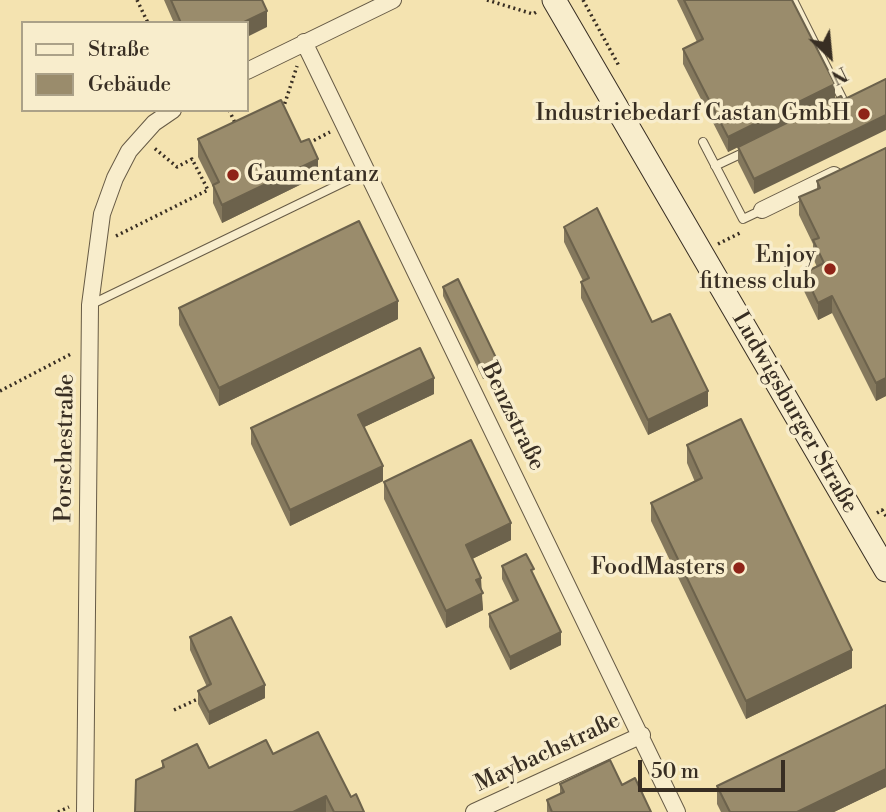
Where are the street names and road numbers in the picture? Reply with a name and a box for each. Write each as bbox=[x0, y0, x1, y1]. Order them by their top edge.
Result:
street label: Ludwigsburger Straße bbox=[725, 307, 863, 519]
street label: Benzstraße bbox=[474, 358, 550, 476]
street label: Porschestraße bbox=[51, 374, 81, 522]
street label: Maybachstraße bbox=[471, 707, 625, 799]

